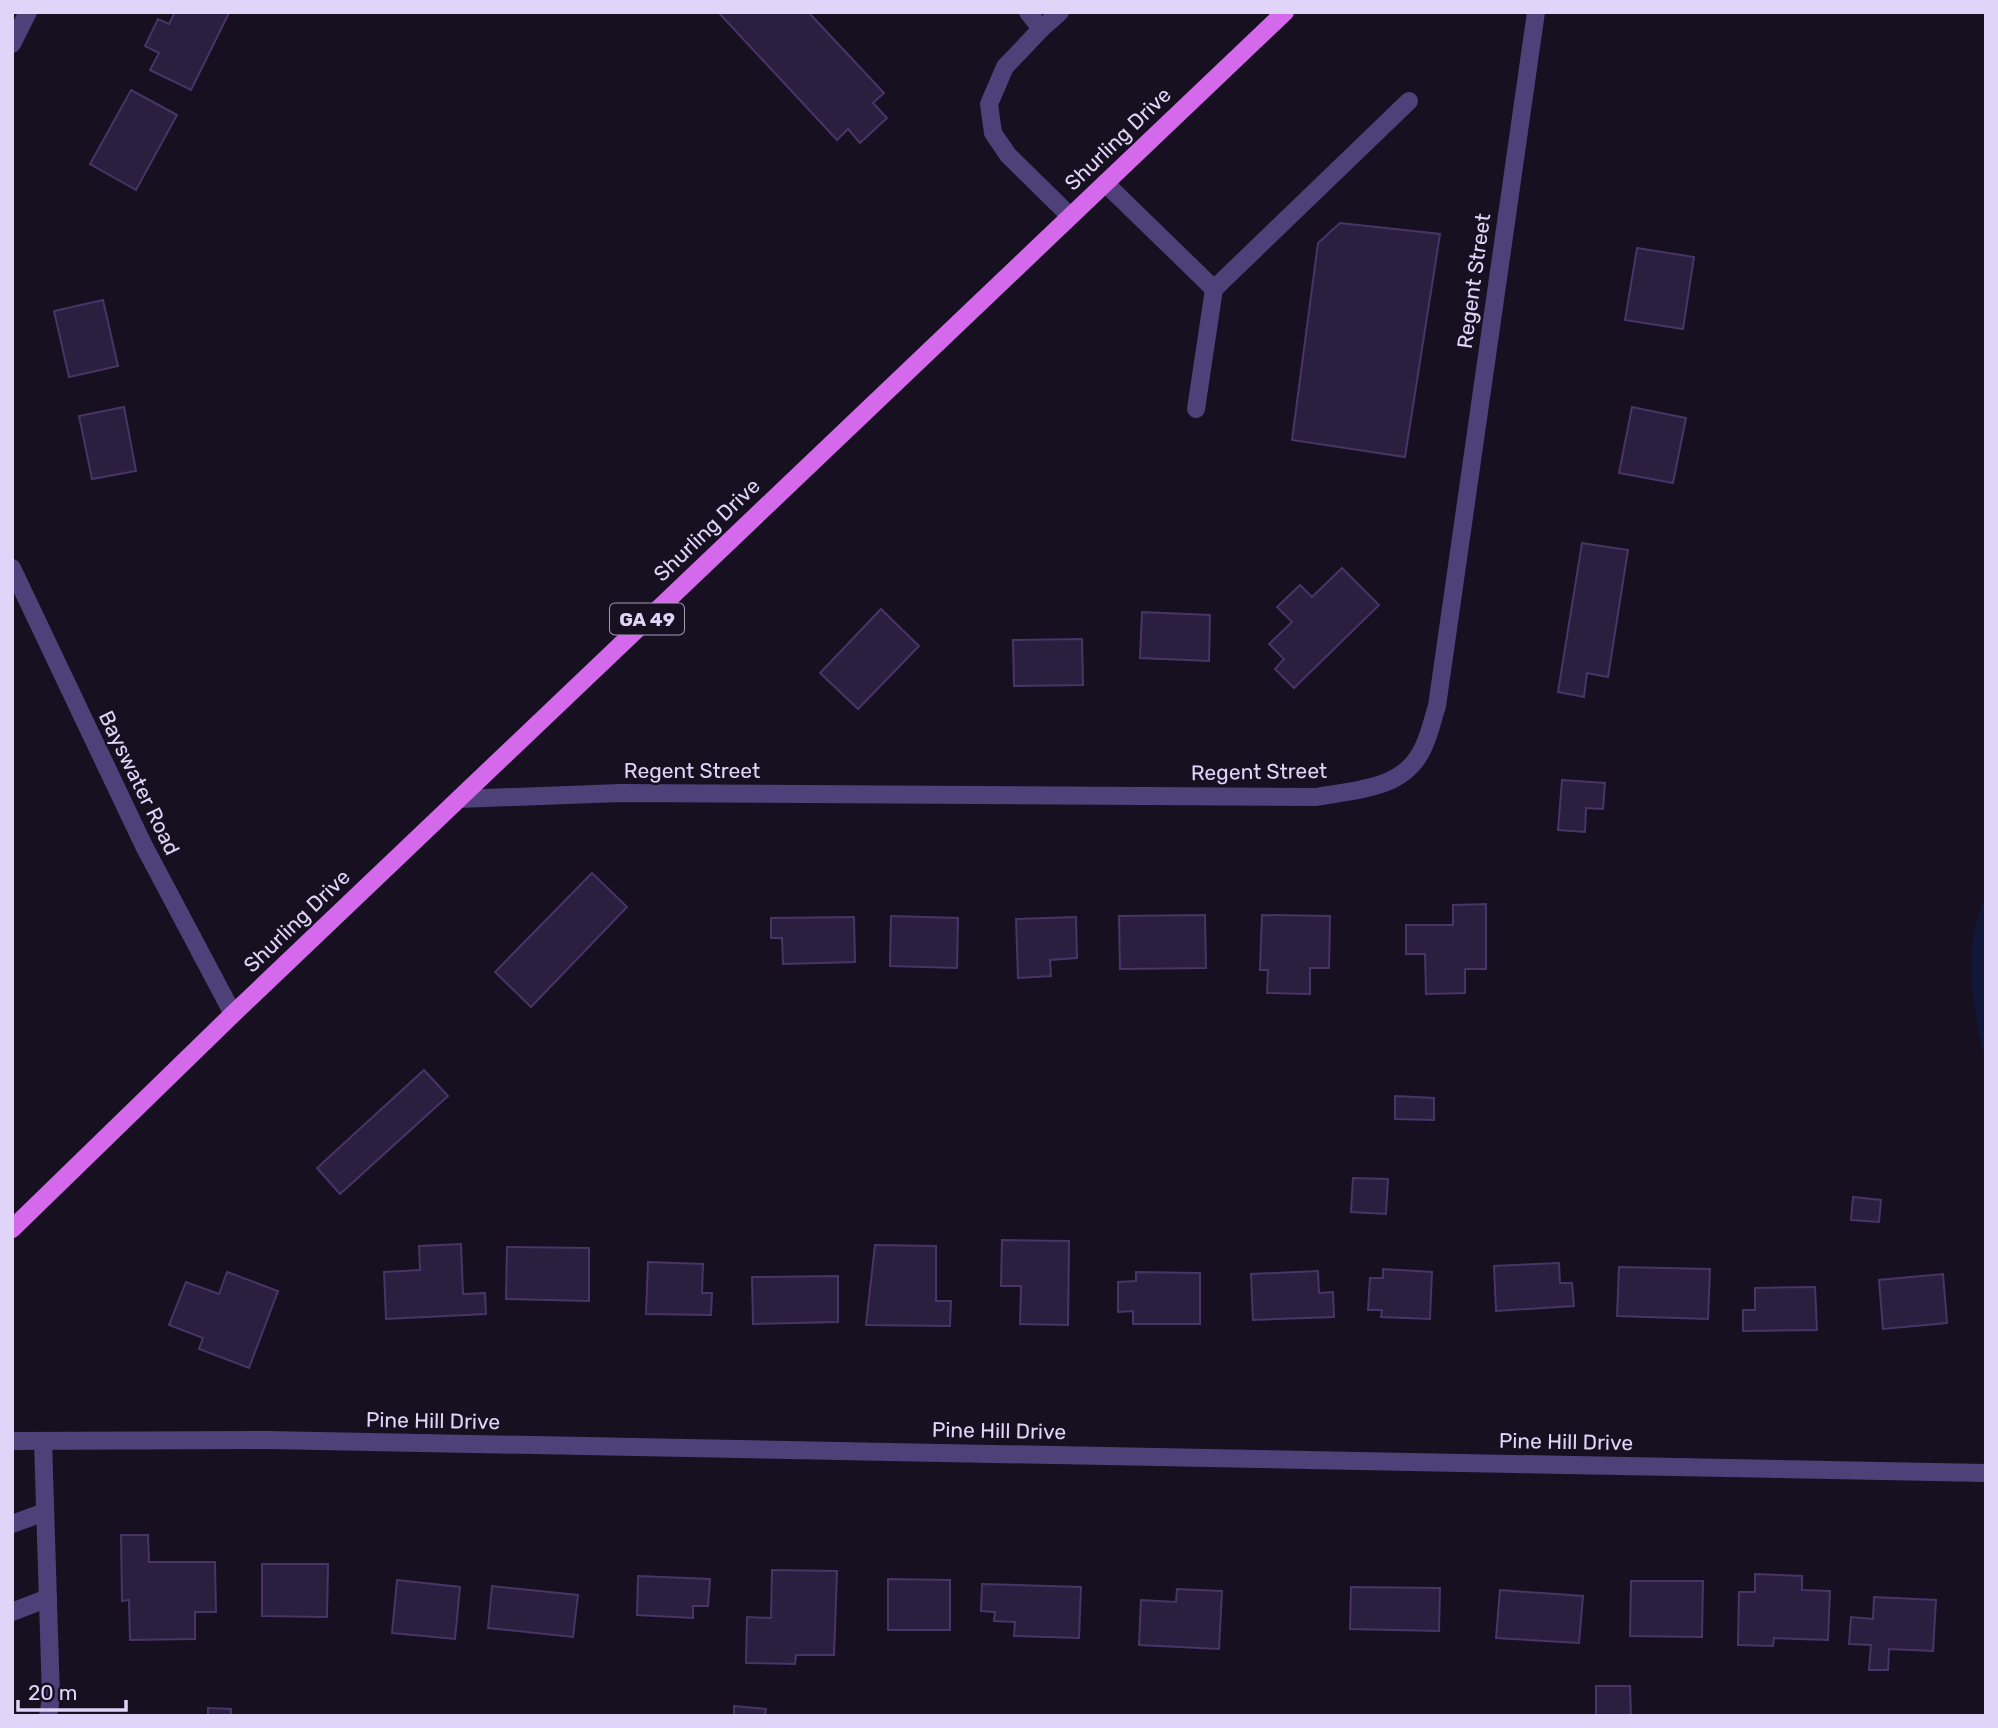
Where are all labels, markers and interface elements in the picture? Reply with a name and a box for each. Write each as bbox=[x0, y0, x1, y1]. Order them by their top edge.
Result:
street label: Shurling Drive bbox=[1059, 82, 1176, 195]
street label: Regent Street bbox=[1452, 212, 1495, 350]
street label: Shurling Drive bbox=[648, 473, 765, 586]
road number: GA 49 bbox=[610, 604, 684, 634]
street label: Bayswater Road bbox=[94, 707, 185, 859]
street label: Regent Street bbox=[624, 758, 760, 783]
street label: Regent Street bbox=[1191, 758, 1327, 785]
street label: Shurling Drive bbox=[238, 864, 355, 977]
street label: Pine Hill Drive bbox=[366, 1407, 500, 1434]
street label: Pine Hill Drive bbox=[932, 1417, 1066, 1444]
street label: Pine Hill Drive bbox=[1499, 1428, 1633, 1455]
scale bar bbox=[18, 1668, 126, 1712]
text: 20 m bbox=[28, 1680, 77, 1705]

